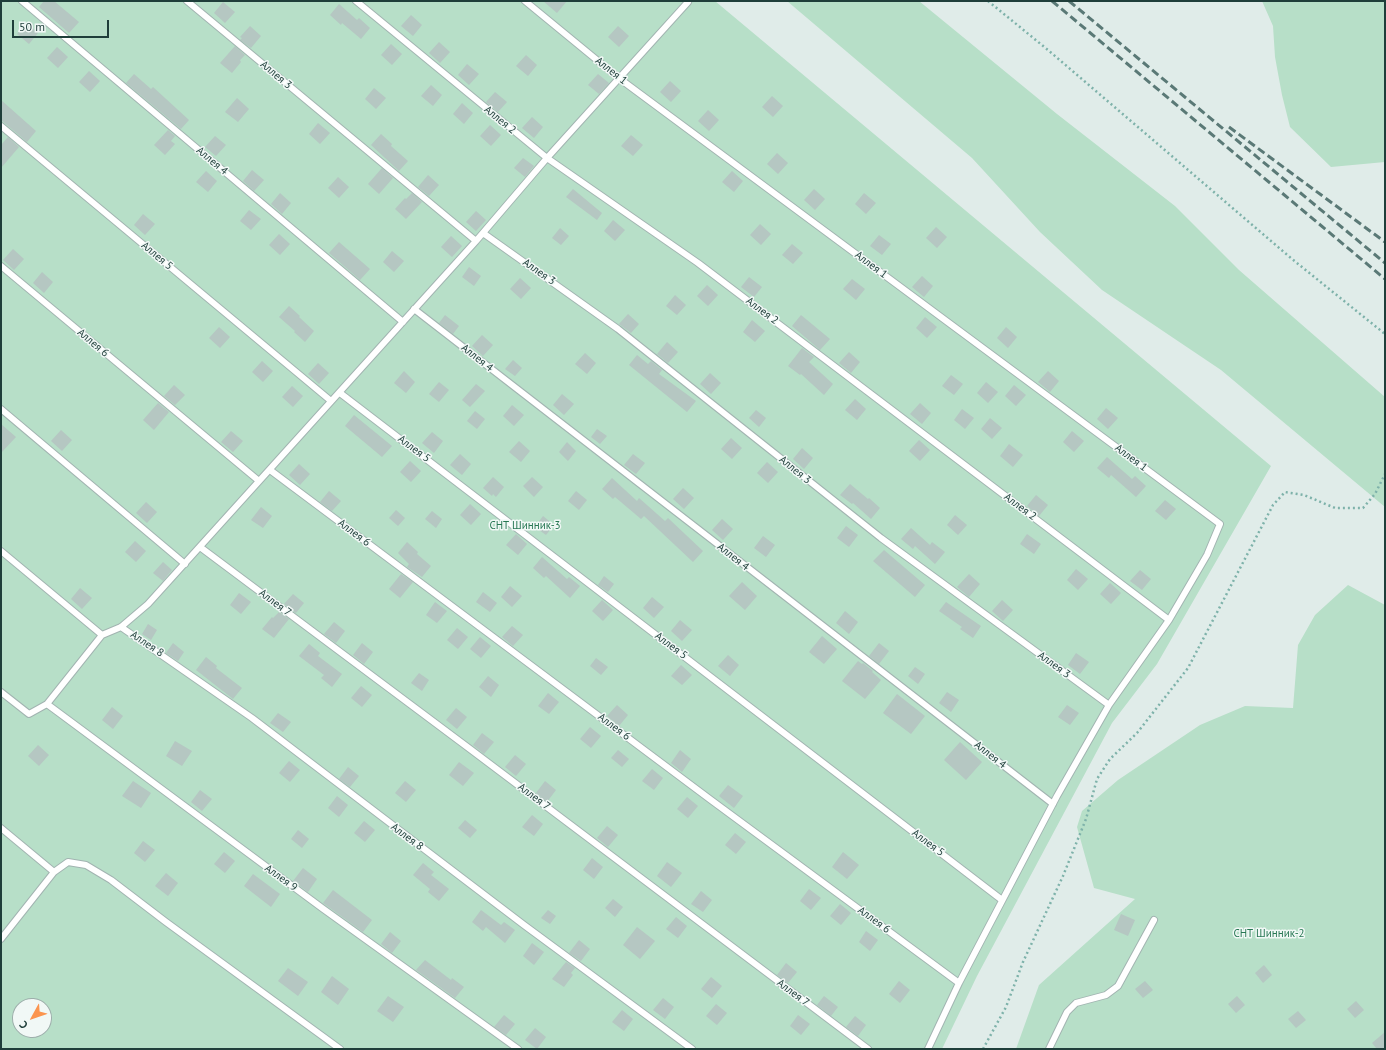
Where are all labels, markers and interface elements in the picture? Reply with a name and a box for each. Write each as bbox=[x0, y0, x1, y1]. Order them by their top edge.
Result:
scale bar bbox=[14, 12, 111, 38]
text: 50 m bbox=[19, 19, 45, 34]
street label: Аллея 1 bbox=[592, 54, 630, 88]
street label: Аллея 3 bbox=[258, 58, 294, 92]
street label: Аллея 2 bbox=[481, 103, 519, 137]
street label: Аллея 4 bbox=[194, 144, 230, 178]
street label: Аллея 5 bbox=[139, 239, 175, 273]
street label: Аллея 1 bbox=[852, 249, 890, 281]
street label: Аллея 3 bbox=[520, 256, 558, 288]
street label: Аллея 2 bbox=[743, 295, 781, 327]
street label: Аллея 6 bbox=[75, 326, 111, 360]
street label: Аллея 4 bbox=[458, 341, 496, 375]
street label: Аллея 5 bbox=[395, 433, 433, 465]
street label: Аллея 1 bbox=[1112, 442, 1150, 474]
street label: Аллея 3 bbox=[776, 453, 814, 487]
street label: Аллея 2 bbox=[1001, 491, 1039, 523]
street label: Аллея 6 bbox=[335, 517, 373, 549]
park label: СНТ Шинник-3 bbox=[489, 519, 561, 533]
street label: Аллея 4 bbox=[714, 540, 752, 574]
street label: Аллея 7 bbox=[256, 587, 294, 619]
street label: Аллея 8 bbox=[128, 628, 166, 660]
street label: Аллея 5 bbox=[652, 630, 690, 662]
street label: Аллея 3 bbox=[1035, 649, 1073, 681]
street label: Аллея 6 bbox=[595, 711, 633, 743]
street label: Аллея 4 bbox=[971, 738, 1009, 772]
street label: Аллея 7 bbox=[515, 781, 553, 813]
street label: Аллея 8 bbox=[388, 821, 426, 853]
street label: Аллея 5 bbox=[909, 827, 947, 859]
street label: Аллея 9 bbox=[262, 862, 300, 894]
street label: Аллея 6 bbox=[855, 904, 893, 936]
park label: СНТ Шинник-2 bbox=[1233, 927, 1305, 941]
street label: Аллея 7 bbox=[774, 977, 812, 1009]
north arrow bbox=[12, 998, 52, 1038]
text: С bbox=[16, 1018, 31, 1032]

